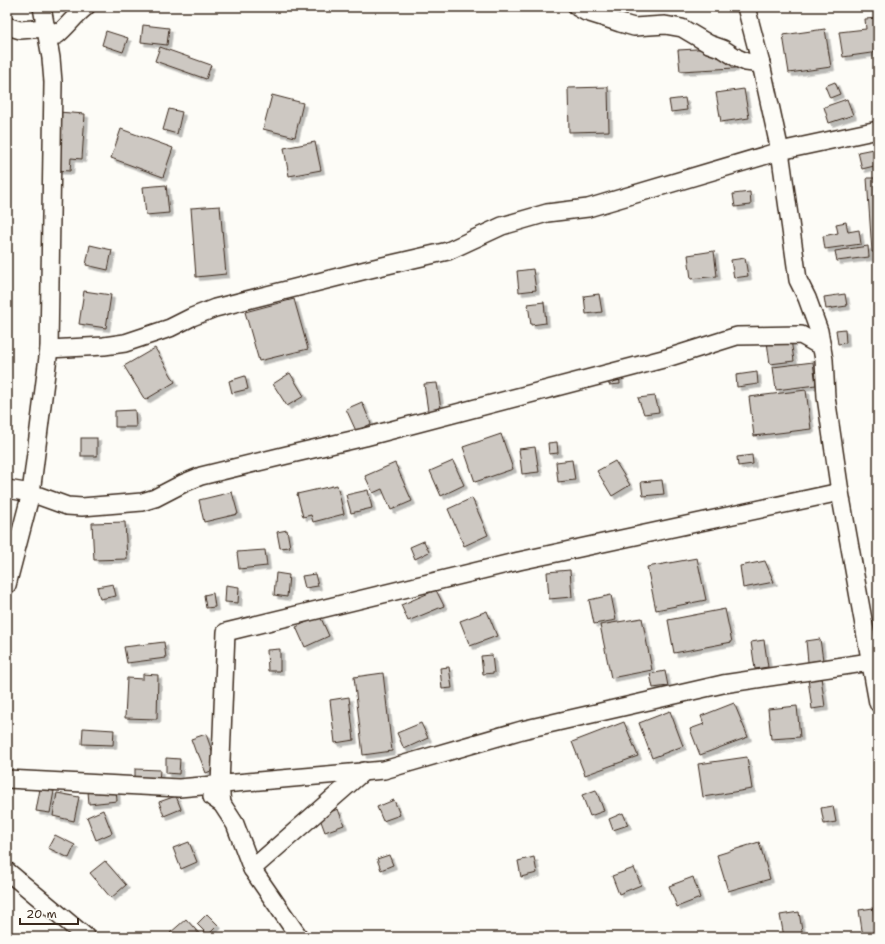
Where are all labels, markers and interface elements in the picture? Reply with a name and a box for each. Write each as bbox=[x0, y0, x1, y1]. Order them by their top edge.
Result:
scale bar bbox=[20, 900, 78, 926]
text: 20 m bbox=[26, 906, 57, 922]

